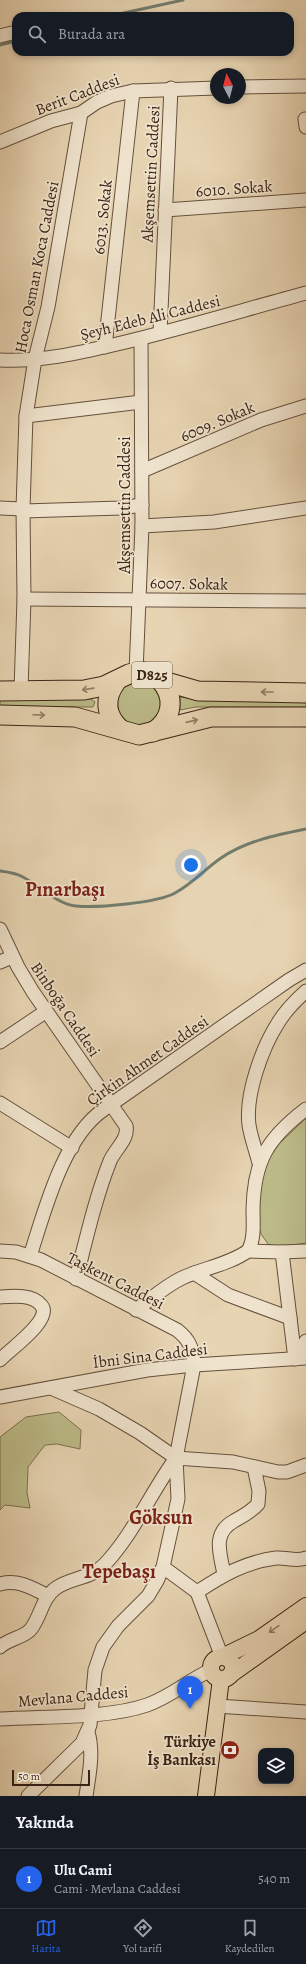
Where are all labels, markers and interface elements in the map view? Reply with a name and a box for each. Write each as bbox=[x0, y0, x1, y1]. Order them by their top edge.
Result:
search box bbox=[12, 12, 294, 56]
icon: search bbox=[26, 23, 48, 45]
text: Burada ara bbox=[58, 24, 125, 44]
north arrow bbox=[210, 68, 246, 104]
street label: Berit Caddesi bbox=[32, 69, 123, 121]
street label: Akşemsettin Caddesi bbox=[136, 105, 166, 244]
street label: 6010. Sokak bbox=[195, 175, 273, 203]
street label: Hoca Osman Koca Caddesi bbox=[10, 179, 64, 355]
street label: 6013. Sokak bbox=[88, 179, 118, 256]
street label: Şeyh Edeb Ali Caddesi bbox=[78, 290, 223, 346]
street label: 6009. Sokak bbox=[177, 396, 258, 447]
street label: Akşemsettin Caddesi bbox=[114, 436, 136, 575]
street label: 6007. Sokak bbox=[150, 572, 228, 596]
road number: D825 bbox=[132, 662, 172, 688]
one-way arrow bbox=[82, 685, 95, 693]
one-way arrow bbox=[261, 688, 274, 696]
one-way arrow bbox=[32, 711, 45, 719]
one-way arrow bbox=[185, 716, 198, 724]
your location bbox=[181, 855, 201, 875]
district label: Pınarbaşı bbox=[25, 876, 105, 903]
street label: Binboğa Caddesi bbox=[25, 958, 105, 1061]
street label: Çirkin Ahmet Caddesi bbox=[82, 1011, 213, 1111]
street label: Taşkent Caddesi bbox=[63, 1247, 168, 1315]
street label: İbni Sina Caddesi bbox=[92, 1338, 209, 1374]
district label: Göksun bbox=[129, 1504, 193, 1531]
district label: Tepebaşı bbox=[82, 1558, 156, 1585]
one-way arrow bbox=[269, 1625, 280, 1633]
pin: 1 bbox=[177, 1676, 203, 1709]
street label: Mevlana Caddesi bbox=[17, 1681, 129, 1713]
place label: Türkiye İş Bankası bbox=[147, 1731, 216, 1771]
bank icon: Türkiye İş Bankası bbox=[219, 1739, 241, 1761]
map controls bbox=[258, 1748, 294, 1784]
button: layers bbox=[258, 1748, 294, 1784]
scale bar bbox=[12, 1768, 90, 1787]
text: 50 m bbox=[18, 1769, 40, 1784]
text: Yakında bbox=[16, 1811, 74, 1834]
text: Ulu Cami bbox=[54, 1860, 112, 1880]
text: 1 bbox=[27, 1870, 31, 1887]
text: 540 m bbox=[258, 1870, 290, 1887]
text: Cami · Mevlana Caddesi bbox=[54, 1880, 181, 1897]
tab: Harita bbox=[31, 1917, 61, 1956]
tab: Yol tarifi bbox=[123, 1917, 162, 1956]
tab: Kaydedilen bbox=[225, 1917, 275, 1956]

